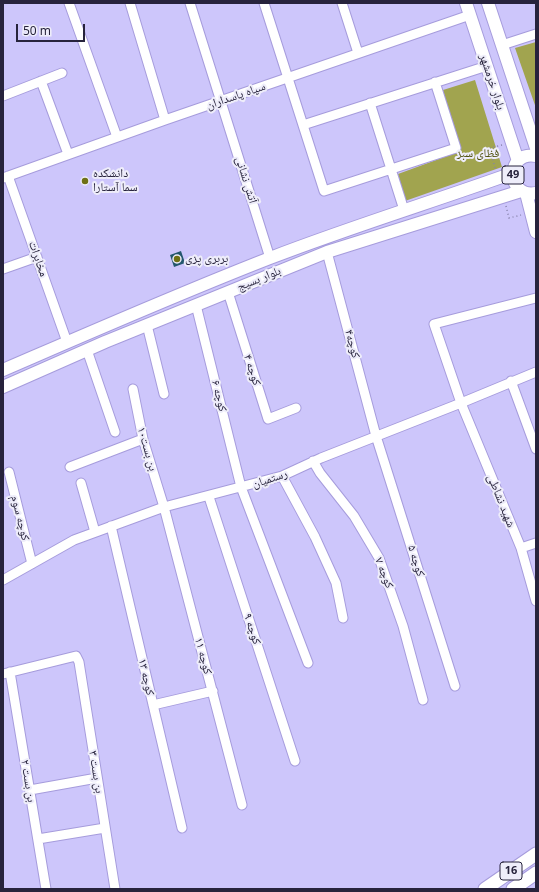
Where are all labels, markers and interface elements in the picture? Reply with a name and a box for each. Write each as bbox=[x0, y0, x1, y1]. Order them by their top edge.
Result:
scale bar bbox=[18, 16, 87, 42]
text: 50 m bbox=[23, 22, 51, 39]
street label: بلوار خرمشهر bbox=[476, 52, 508, 112]
street label: سپاه پاسداران bbox=[205, 79, 267, 113]
park label: فظای سبز bbox=[457, 147, 499, 161]
street label: آتش نشانی bbox=[232, 155, 260, 205]
road number: 49 bbox=[502, 166, 524, 184]
place label: دانشکده سما آستارا bbox=[93, 167, 138, 195]
marker: دانشکده سما آستارا bbox=[80, 176, 90, 186]
street label: مخابرات bbox=[25, 239, 51, 279]
place label: بربری پزی bbox=[185, 252, 228, 266]
marker: بربری پزی bbox=[172, 254, 182, 264]
street label: بلوار بسیج bbox=[235, 264, 283, 294]
street label: کوچه۴ bbox=[341, 328, 363, 360]
street label: کوچه ۴ bbox=[240, 352, 264, 388]
street label: کوچه ۶ bbox=[208, 379, 230, 413]
street label: بن بست۱۰ bbox=[134, 425, 160, 473]
street label: رستمیان bbox=[251, 467, 289, 491]
street label: شهید نشاطی bbox=[484, 472, 518, 530]
street label: کوچه سوم bbox=[7, 494, 33, 542]
street label: کوچه ۵ bbox=[404, 544, 428, 578]
street label: کوچه ۷ bbox=[372, 555, 396, 591]
street label: کوچه ۹ bbox=[240, 611, 264, 647]
street label: کوچه ۱۱ bbox=[191, 636, 215, 676]
street label: کوچه ۱۳ bbox=[135, 657, 157, 697]
street label: بن بست ۳ bbox=[86, 750, 106, 794]
street label: بن بست ۲ bbox=[18, 759, 38, 803]
road number: 16 bbox=[500, 862, 522, 880]

